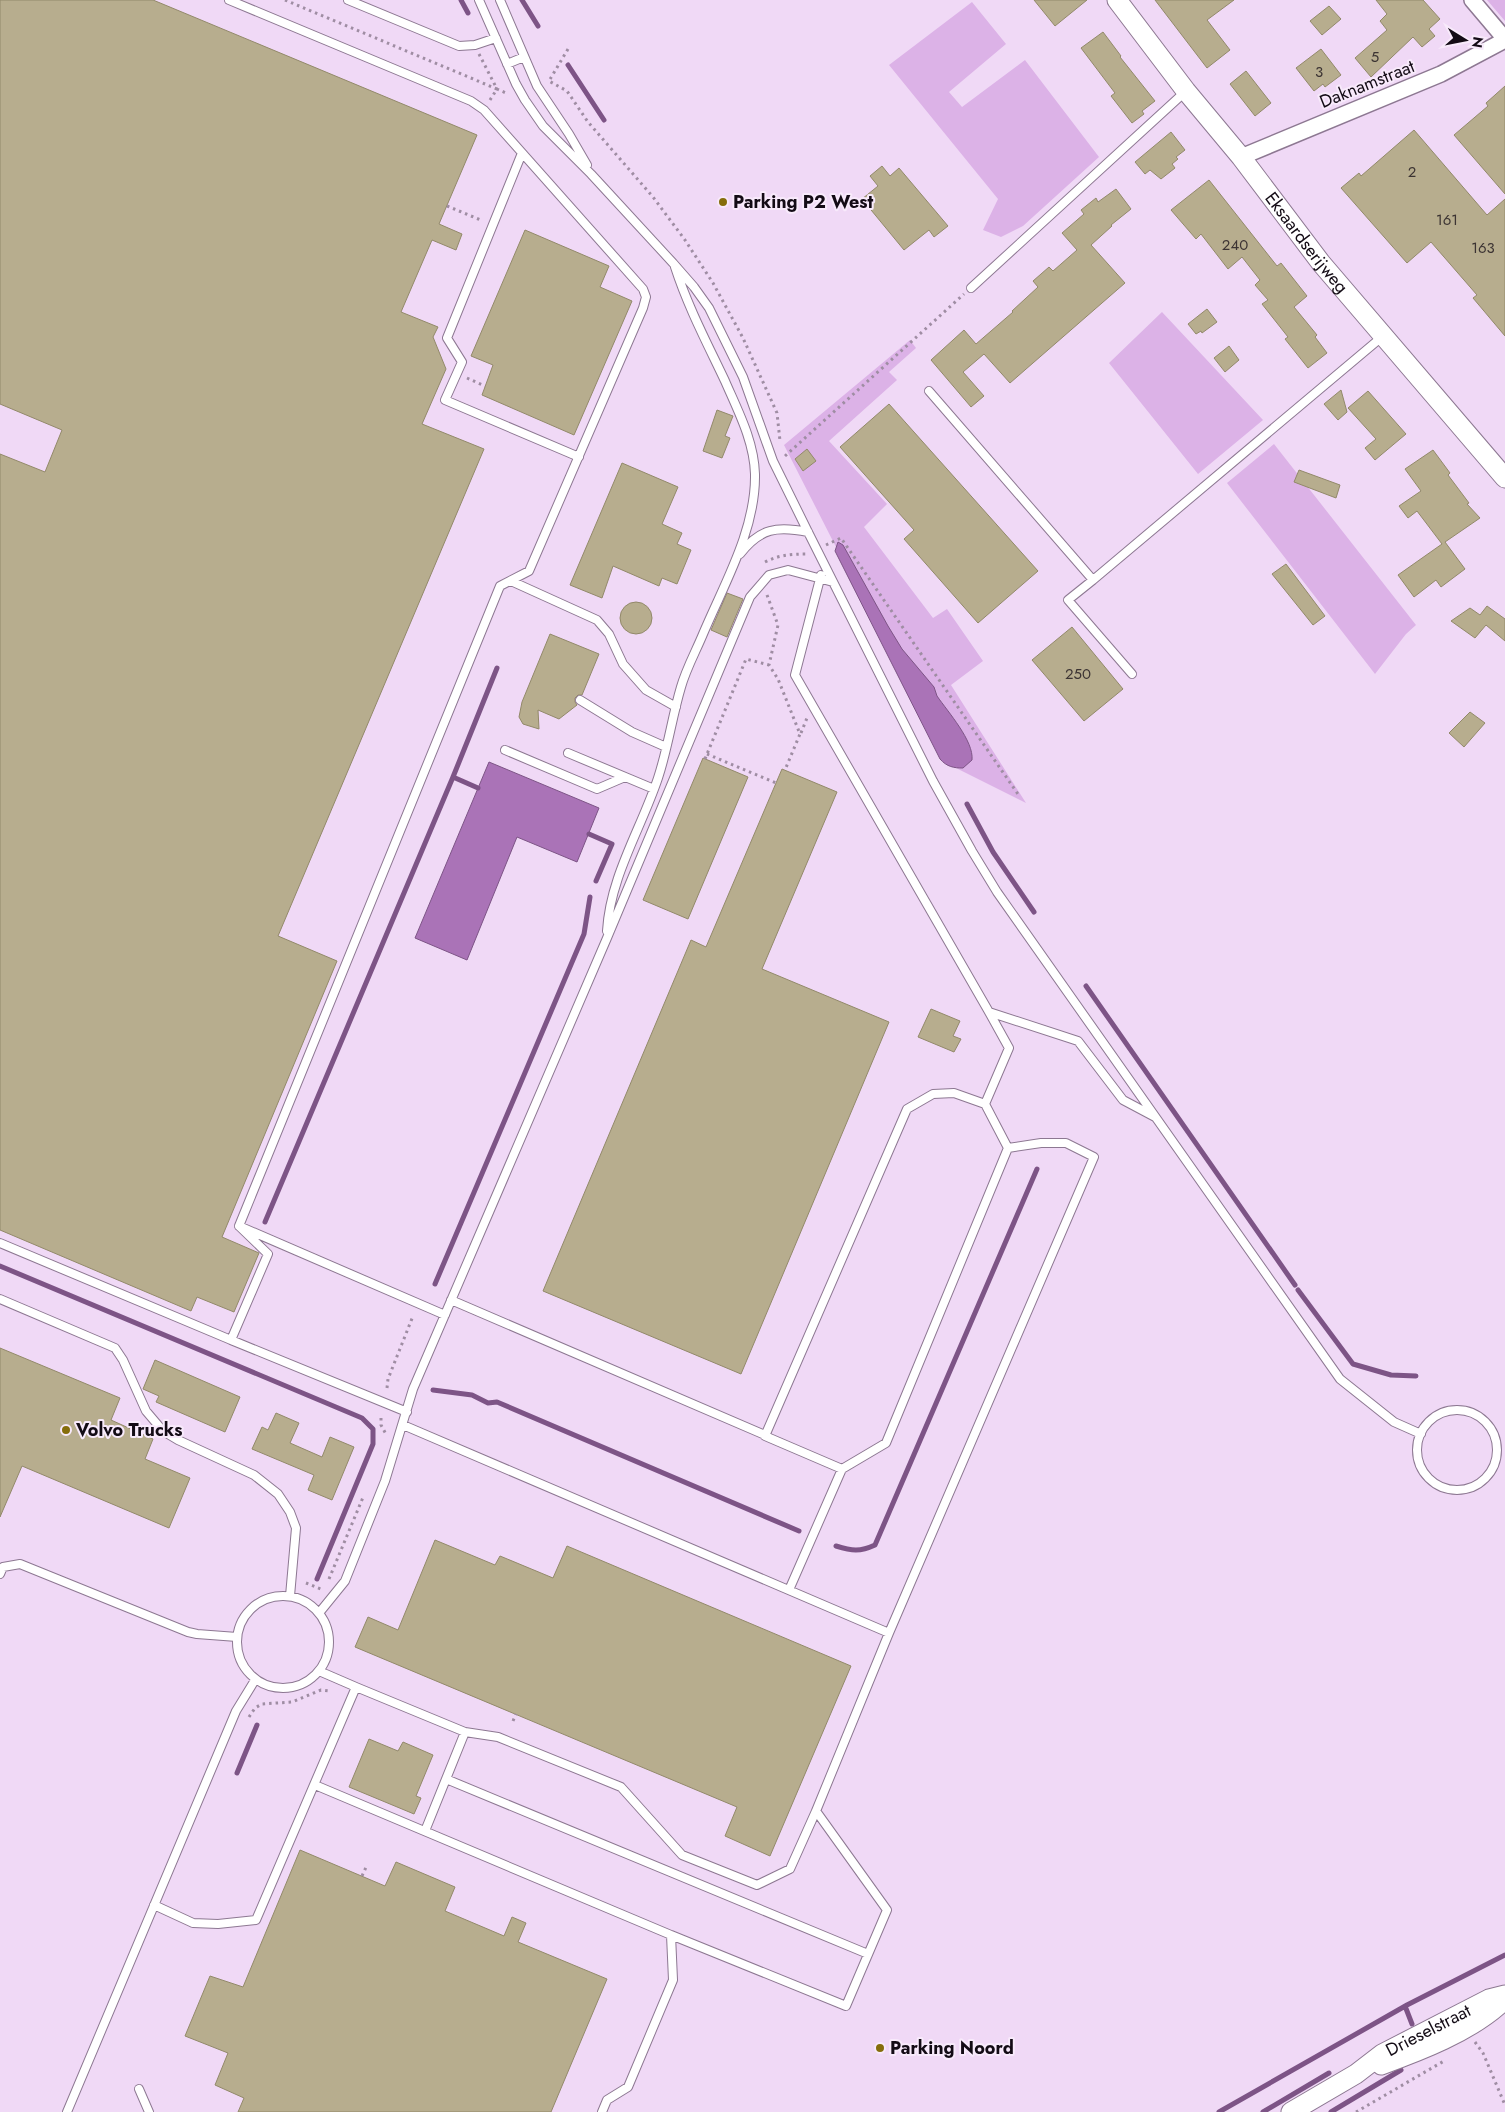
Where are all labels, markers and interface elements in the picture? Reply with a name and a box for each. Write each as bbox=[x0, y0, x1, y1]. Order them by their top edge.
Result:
north arrow bbox=[1440, 15, 1490, 65]
text: N bbox=[1467, 35, 1489, 49]
house number: 5 bbox=[1371, 46, 1379, 68]
street label: Daknamstraat bbox=[1316, 53, 1419, 115]
house number: 3 bbox=[1315, 61, 1323, 83]
house number: 2 bbox=[1408, 161, 1416, 183]
street label: Eksaardserijweg bbox=[1259, 186, 1354, 299]
place label: Parking P2 West bbox=[733, 189, 874, 215]
marker: Parking P2 West bbox=[717, 196, 729, 208]
house number: 161 bbox=[1436, 209, 1458, 231]
house number: 240 bbox=[1222, 234, 1248, 256]
house number: 163 bbox=[1471, 237, 1495, 259]
house number: 250 bbox=[1065, 663, 1091, 685]
place label: Volvo Trucks bbox=[75, 1417, 182, 1443]
marker: Volvo Trucks bbox=[60, 1424, 72, 1436]
street label: Drieselstraat bbox=[1381, 1997, 1476, 2063]
place label: Parking Noord bbox=[890, 2035, 1014, 2061]
marker: Parking Noord bbox=[874, 2042, 886, 2054]

